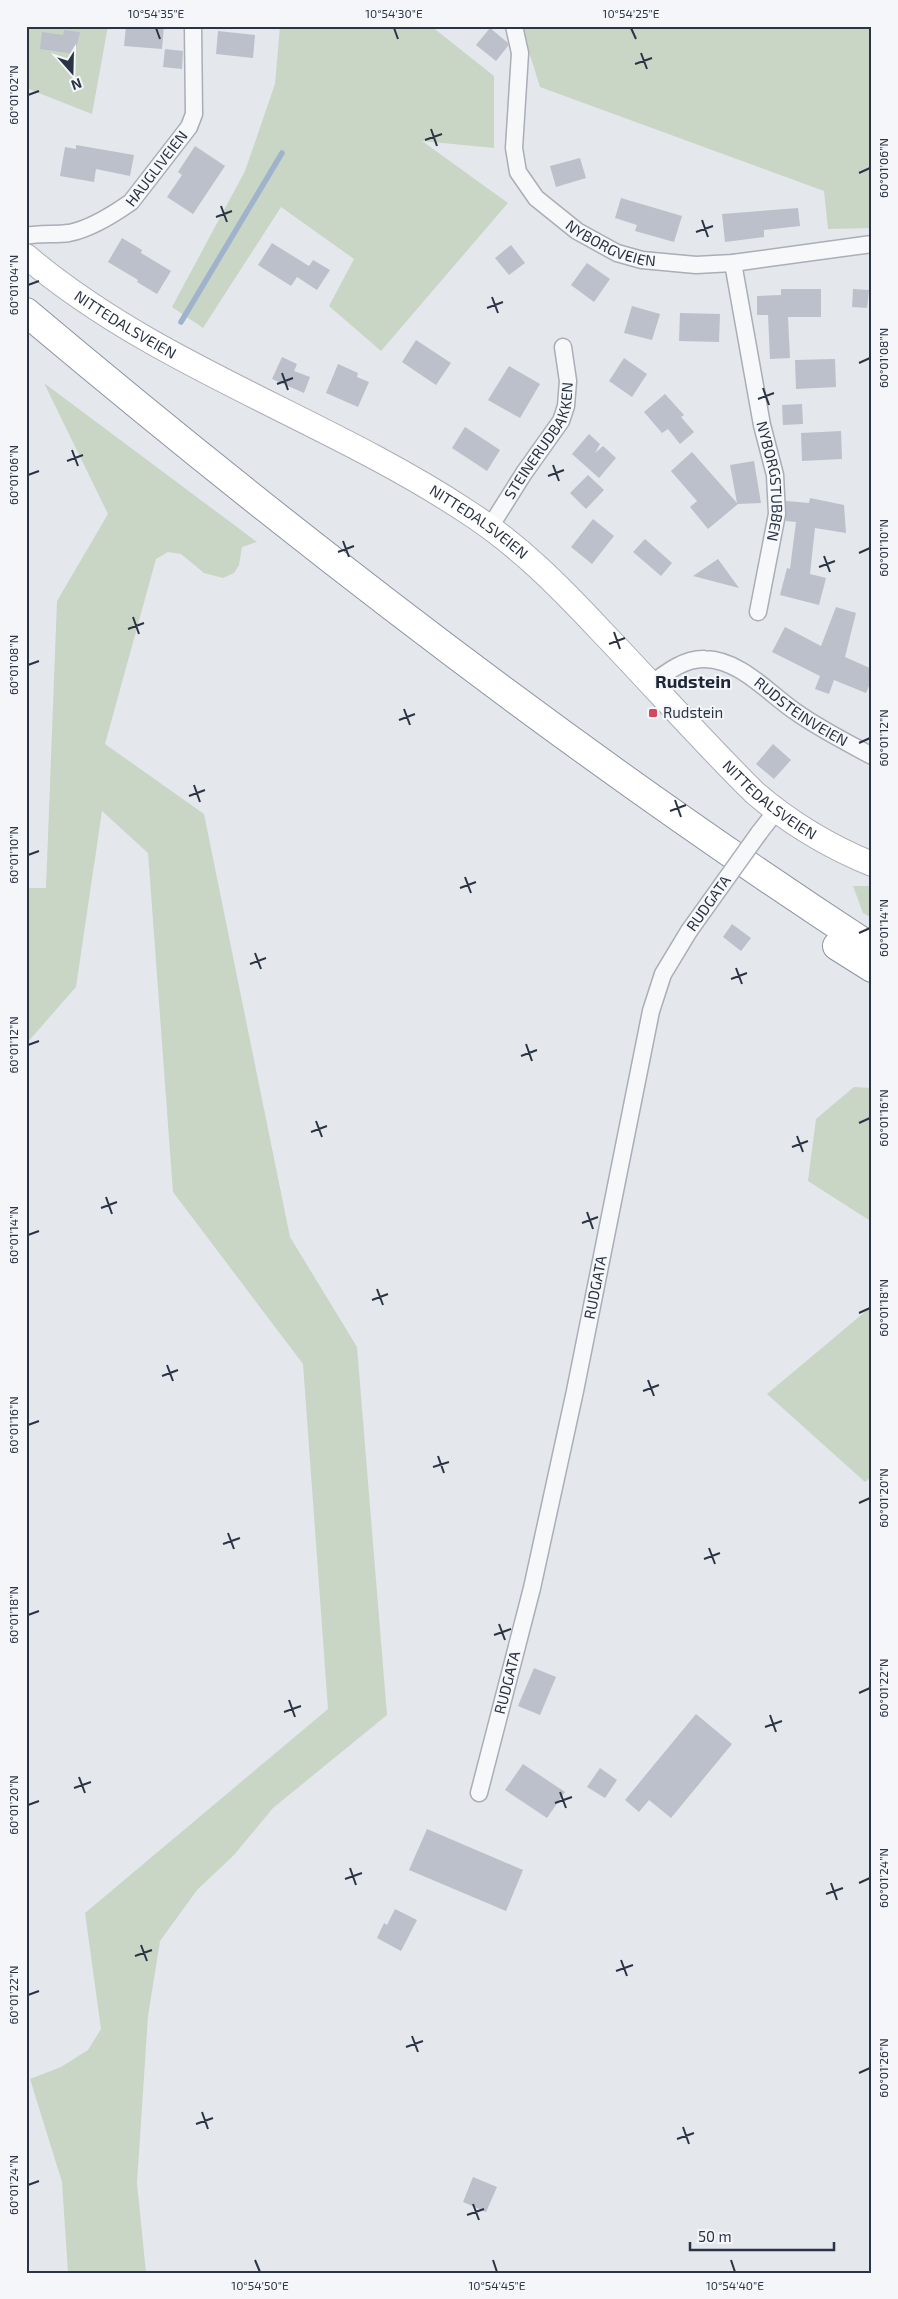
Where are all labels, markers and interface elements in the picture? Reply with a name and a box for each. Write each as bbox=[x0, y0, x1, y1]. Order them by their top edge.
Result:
text: 10°54'35"E bbox=[128, 6, 185, 20]
text: 10°54'30"E bbox=[365, 6, 423, 20]
text: 10°54'25"E bbox=[603, 6, 660, 20]
north arrow bbox=[48, 48, 98, 98]
text: 60°01'02"N bbox=[6, 65, 20, 125]
text: N bbox=[69, 75, 84, 94]
street label: HAUGLIVEIEN bbox=[121, 127, 191, 210]
text: 60°01'06"N bbox=[876, 138, 890, 198]
street label: NYBORGVEIEN bbox=[562, 216, 657, 269]
text: 60°01'04"N bbox=[6, 255, 20, 315]
street label: NITTEDALSVEIEN bbox=[71, 286, 180, 362]
text: 60°01'08"N bbox=[876, 328, 890, 388]
street label: STEINERUDBAKKEN bbox=[500, 381, 576, 502]
street label: NYBORGSTUBBEN bbox=[753, 419, 787, 543]
text: 60°01'06"N bbox=[6, 445, 20, 505]
street label: NITTEDALSVEIEN bbox=[427, 480, 532, 562]
text: 60°01'10"N bbox=[876, 519, 890, 577]
text: 60°01'08"N bbox=[6, 635, 20, 695]
district label: Rudstein bbox=[655, 670, 731, 692]
street label: RUDSTEINVEIEN bbox=[751, 673, 851, 749]
place label: Rudstein bbox=[663, 703, 723, 721]
marker: Rudstein bbox=[647, 707, 659, 719]
text: 60°01'12"N bbox=[876, 709, 890, 767]
street label: NITTEDALSVEIEN bbox=[719, 756, 820, 843]
text: 60°01'10"N bbox=[6, 826, 20, 884]
street label: RUDGATA bbox=[682, 871, 734, 934]
text: 60°01'14"N bbox=[876, 899, 890, 957]
text: 60°01'12"N bbox=[6, 1016, 20, 1074]
text: 60°01'16"N bbox=[876, 1089, 890, 1147]
text: 60°01'14"N bbox=[6, 1206, 20, 1264]
street label: RUDGATA bbox=[580, 1253, 610, 1321]
text: 60°01'18"N bbox=[876, 1279, 890, 1337]
text: 60°01'16"N bbox=[6, 1396, 20, 1454]
text: 60°01'20"N bbox=[876, 1468, 890, 1528]
text: 60°01'18"N bbox=[6, 1586, 20, 1644]
street label: RUDGATA bbox=[490, 1648, 523, 1716]
text: 60°01'22"N bbox=[876, 1658, 890, 1718]
text: 60°01'20"N bbox=[6, 1775, 20, 1835]
text: 60°01'24"N bbox=[876, 1848, 890, 1908]
text: 60°01'22"N bbox=[6, 1965, 20, 2025]
text: 60°01'26"N bbox=[876, 2038, 890, 2098]
text: 60°01'24"N bbox=[6, 2155, 20, 2215]
scale bar bbox=[690, 2219, 834, 2251]
text: 50 m bbox=[698, 2227, 732, 2245]
text: 10°54'50"E bbox=[231, 2278, 289, 2292]
text: 10°54'45"E bbox=[468, 2278, 526, 2292]
text: 10°54'40"E bbox=[706, 2278, 764, 2292]

